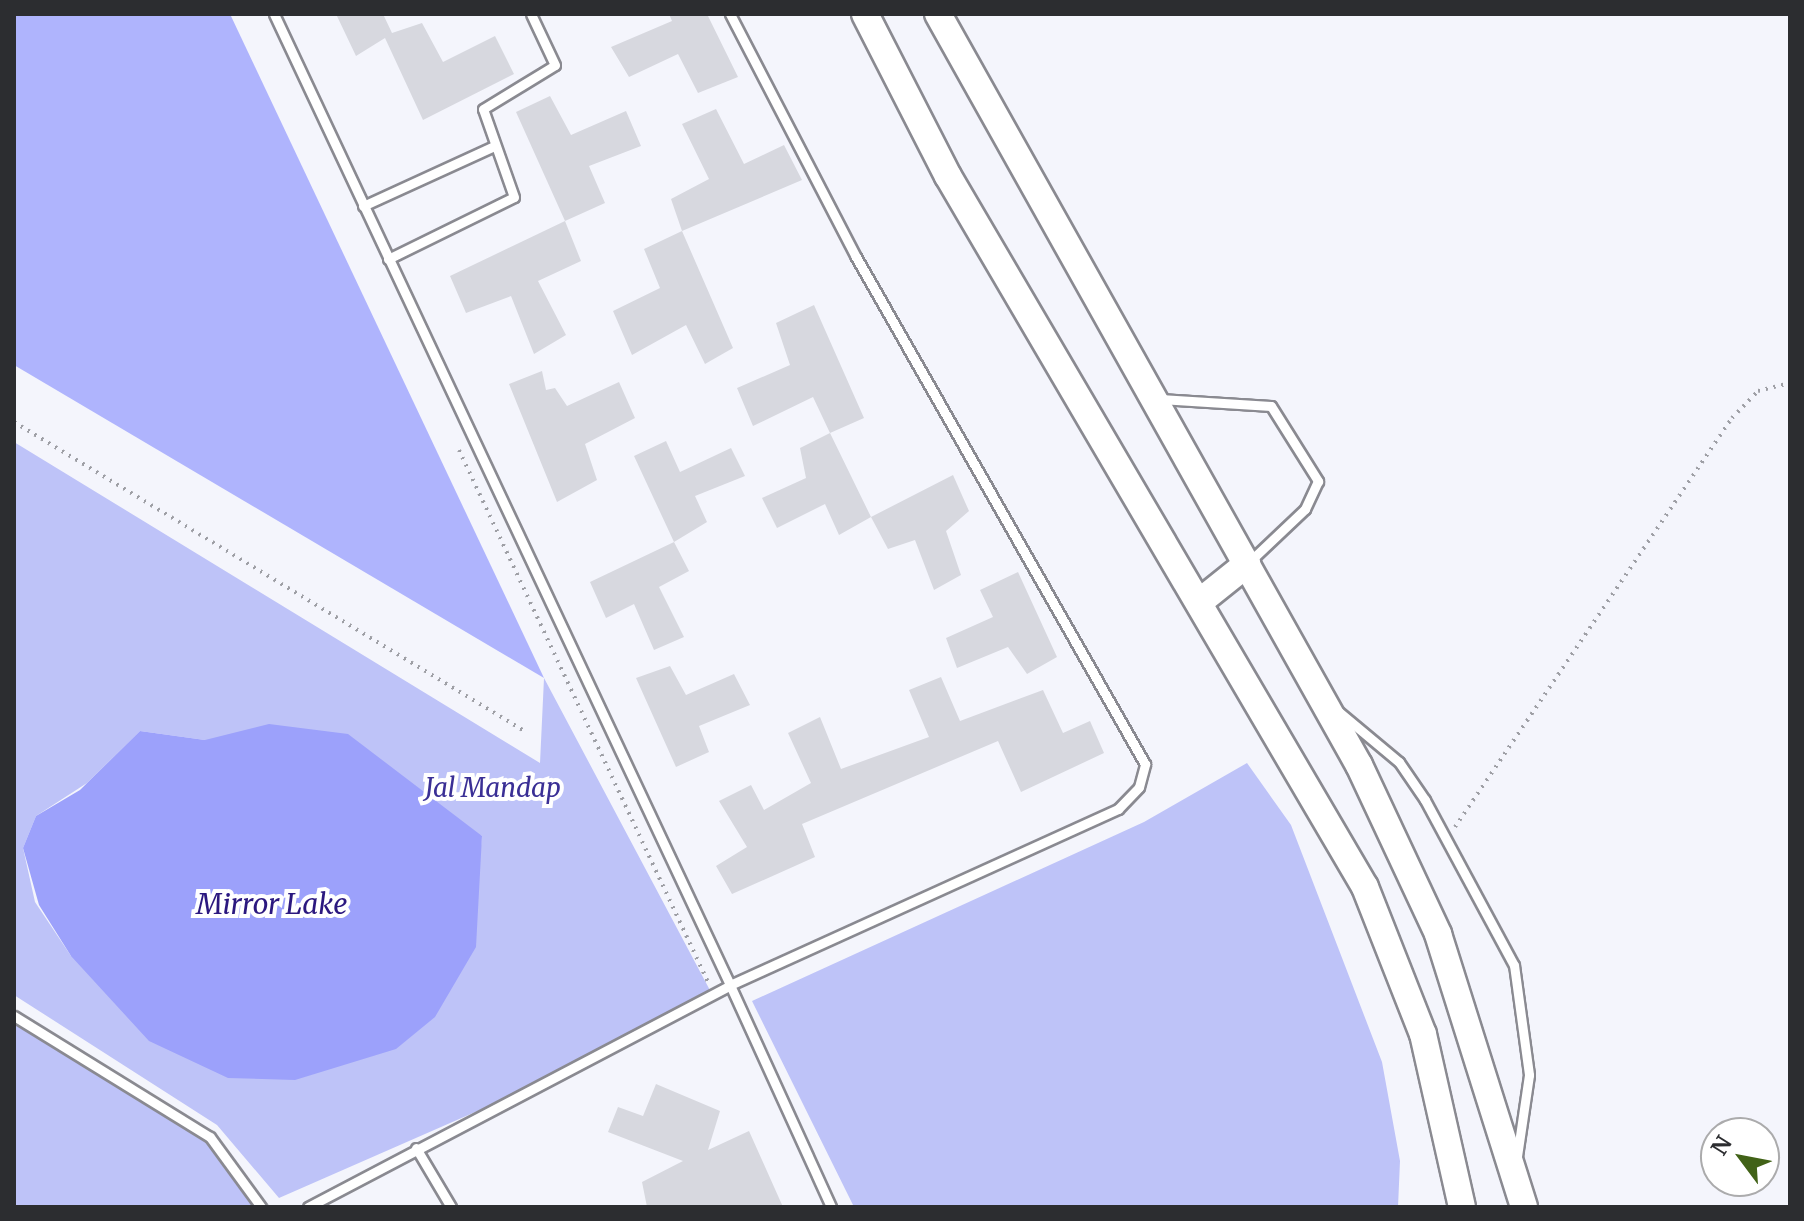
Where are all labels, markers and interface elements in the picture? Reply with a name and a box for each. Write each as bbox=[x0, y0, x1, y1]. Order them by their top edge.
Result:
park label: Jal Mandap bbox=[425, 772, 561, 804]
water label: Mirror Lake bbox=[196, 887, 348, 921]
north arrow bbox=[1700, 1117, 1780, 1197]
text: N bbox=[1705, 1131, 1738, 1160]

